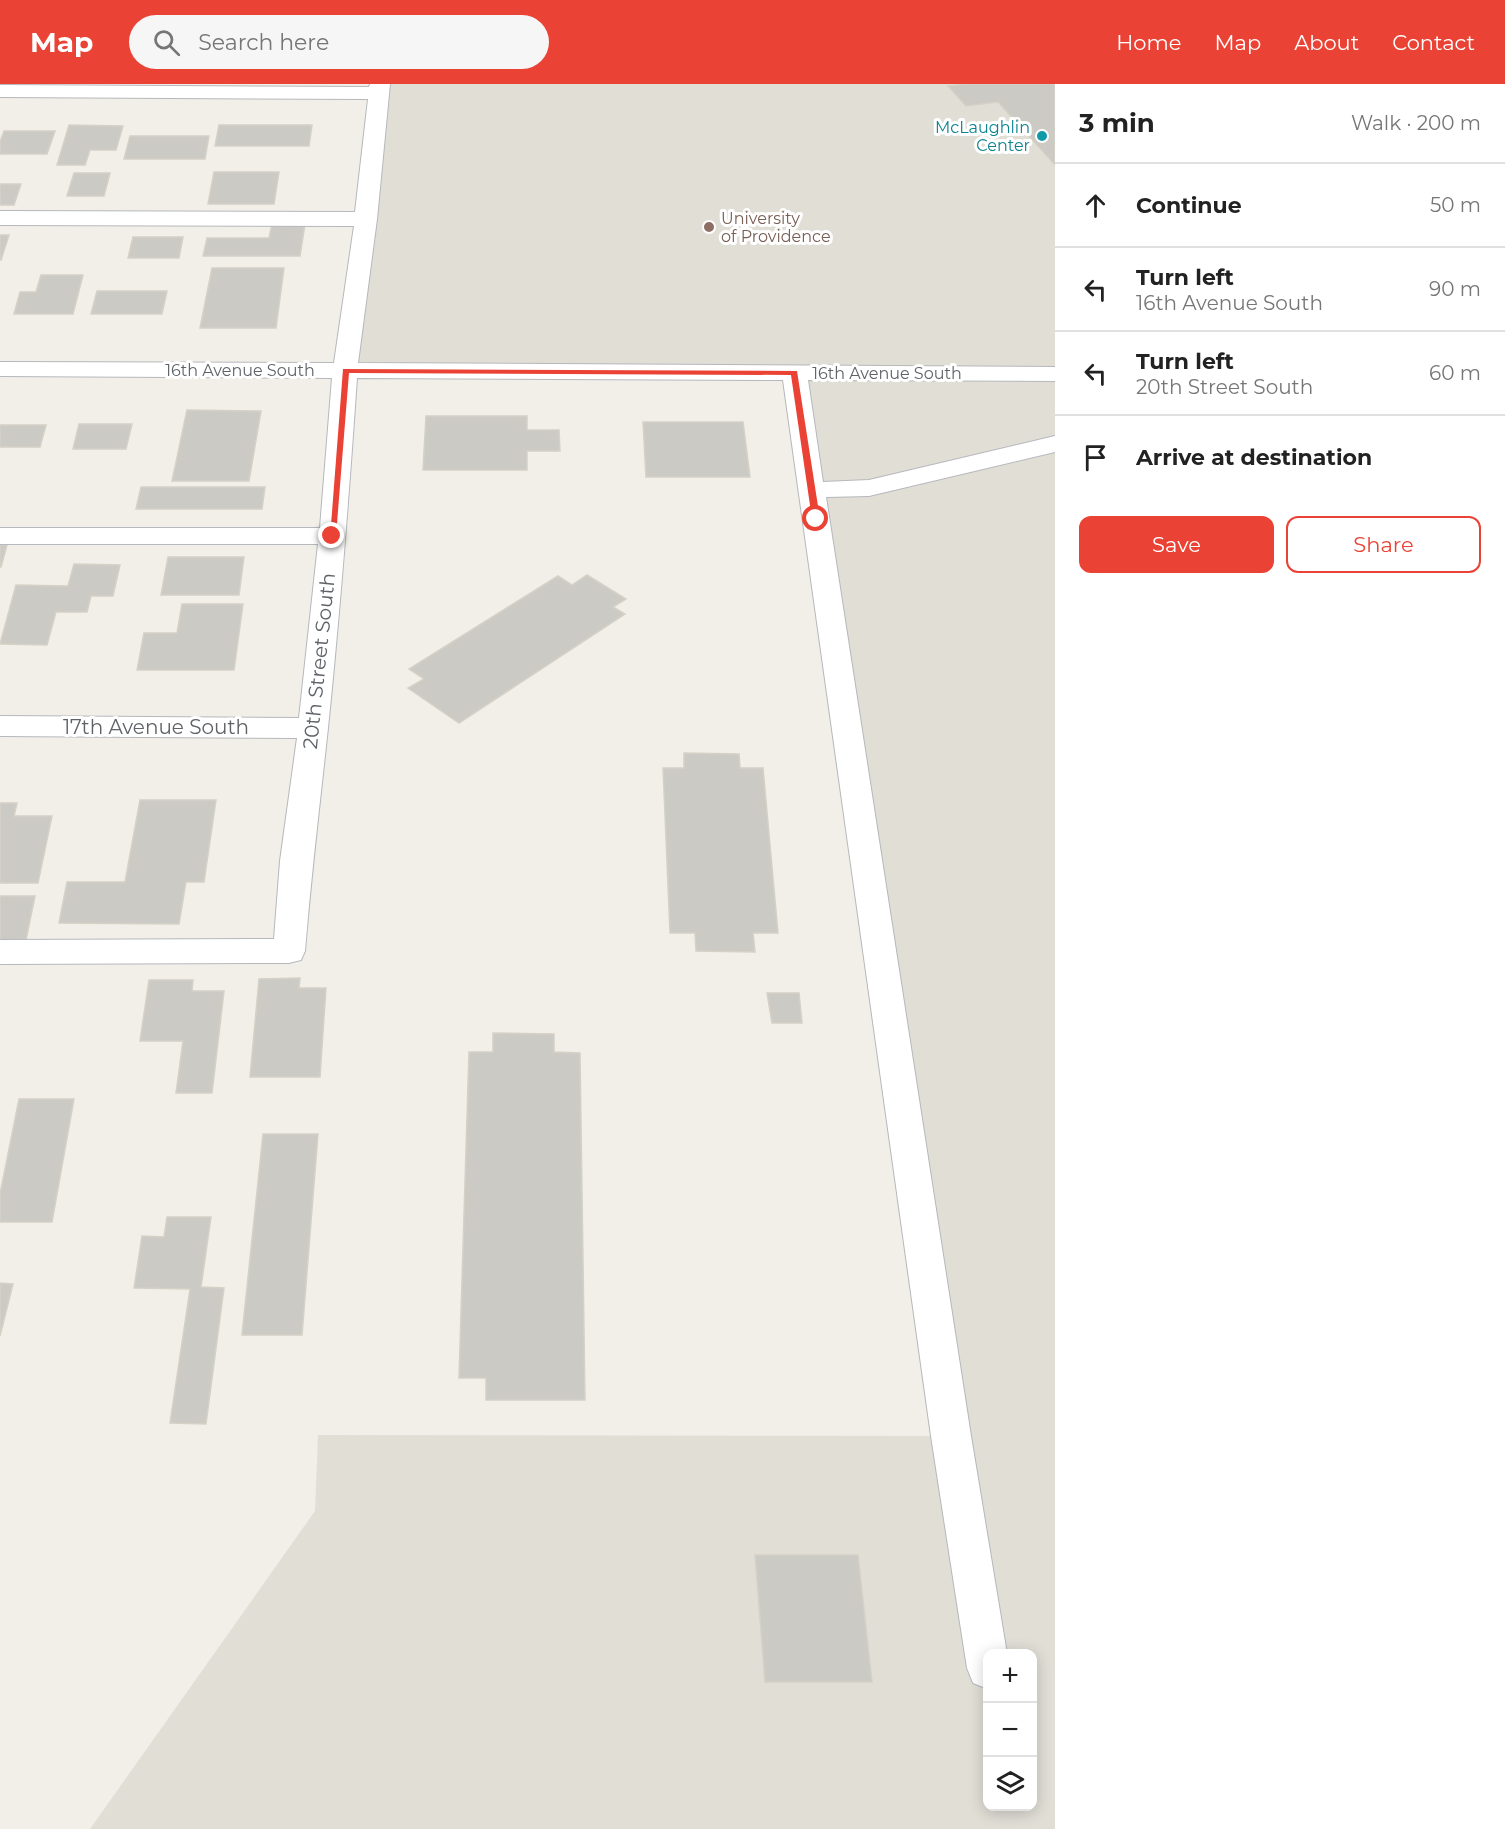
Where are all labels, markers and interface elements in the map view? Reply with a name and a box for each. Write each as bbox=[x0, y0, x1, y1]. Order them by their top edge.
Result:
search box bbox=[129, 15, 549, 69]
text: Map bbox=[30, 25, 93, 59]
icon: search bbox=[150, 26, 183, 59]
text: Search here bbox=[198, 29, 329, 56]
text: Home bbox=[1116, 30, 1181, 55]
text: Map bbox=[1214, 30, 1261, 55]
text: About bbox=[1294, 30, 1359, 55]
text: Contact bbox=[1392, 30, 1475, 55]
text: 3 min bbox=[1079, 107, 1155, 139]
text: Walk · 200 m bbox=[1351, 111, 1481, 135]
place label: McLaughlin Center bbox=[935, 118, 1030, 155]
marker: McLaughlin Center bbox=[1035, 129, 1049, 143]
icon: ahead bbox=[1079, 189, 1112, 222]
text: Continue bbox=[1136, 192, 1242, 219]
text: 50 m bbox=[1430, 193, 1481, 217]
place label: University of Providence bbox=[721, 209, 831, 246]
marker: University of Providence bbox=[702, 220, 716, 234]
text: Turn left bbox=[1136, 264, 1234, 291]
icon: left bbox=[1079, 273, 1112, 306]
text: 90 m bbox=[1429, 277, 1481, 301]
text: 16th Avenue South bbox=[1136, 291, 1323, 315]
text: Turn left bbox=[1136, 348, 1234, 375]
icon: left bbox=[1079, 357, 1112, 390]
street label: 16th Avenue South bbox=[165, 361, 315, 380]
text: 60 m bbox=[1429, 361, 1481, 385]
street label: 16th Avenue South bbox=[812, 364, 962, 383]
text: 20th Street South bbox=[1136, 375, 1313, 399]
icon: arrive bbox=[1079, 441, 1112, 474]
text: Arrive at destination bbox=[1136, 444, 1372, 471]
route start bbox=[802, 505, 828, 531]
button: Save bbox=[1079, 516, 1274, 573]
button: Share bbox=[1286, 516, 1481, 573]
route end bbox=[318, 522, 344, 548]
street label: 20th Street South bbox=[298, 572, 340, 750]
street label: 17th Avenue South bbox=[63, 715, 249, 739]
map controls bbox=[983, 1649, 1037, 1811]
button: + bbox=[983, 1649, 1037, 1703]
button: − bbox=[983, 1703, 1037, 1757]
button: layers bbox=[983, 1757, 1037, 1811]

